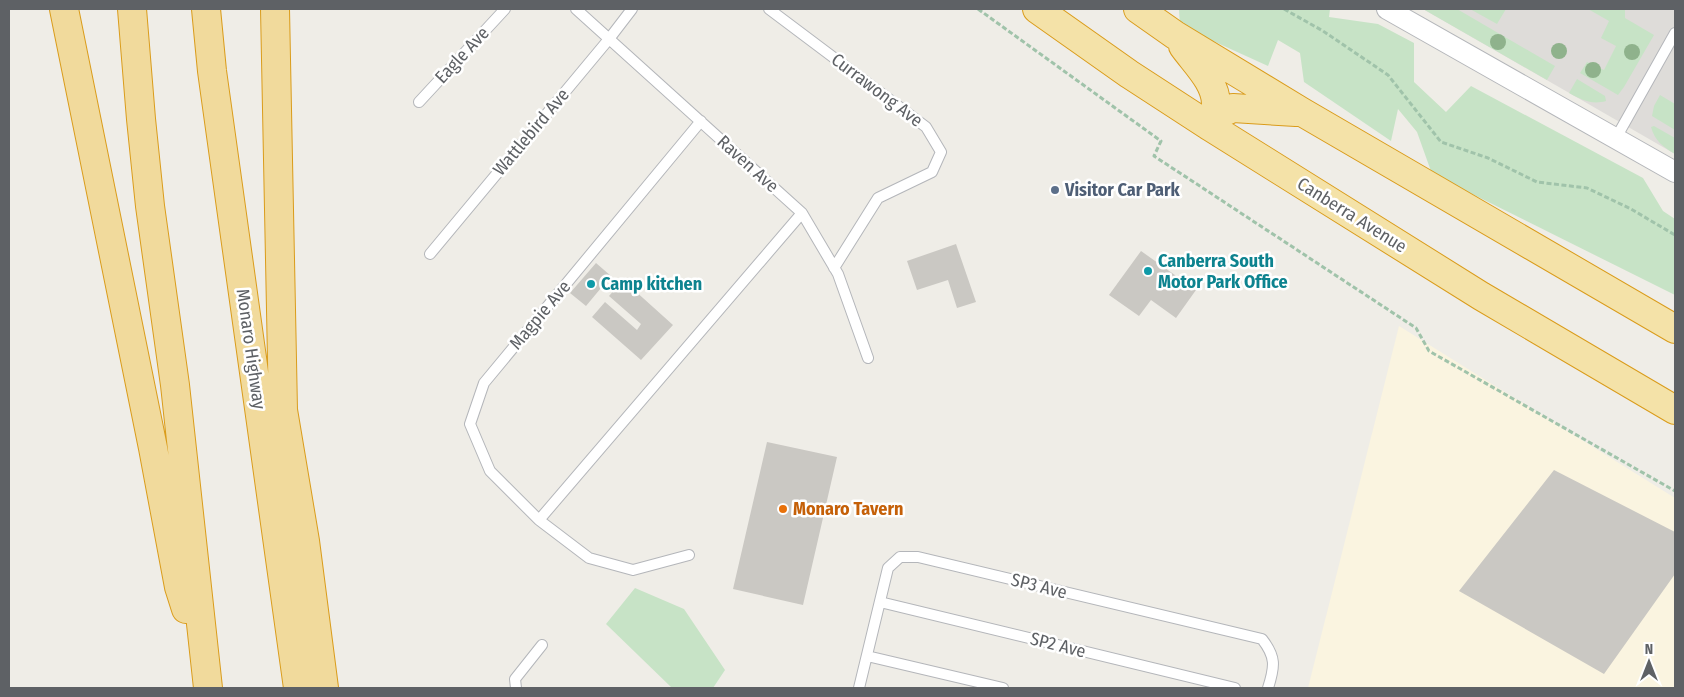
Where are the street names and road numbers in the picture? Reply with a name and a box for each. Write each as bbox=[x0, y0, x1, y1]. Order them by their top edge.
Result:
street label: Eagle Ave bbox=[430, 22, 494, 88]
street label: Currawong Ave bbox=[827, 48, 927, 132]
street label: Wattlebird Ave bbox=[488, 84, 574, 180]
street label: Raven Ave bbox=[713, 131, 783, 197]
street label: Canberra Avenue bbox=[1293, 173, 1411, 257]
street label: Magpie Ave bbox=[505, 276, 575, 354]
street label: Monaro Highway bbox=[232, 287, 270, 411]
street label: SP3 Ave bbox=[1009, 568, 1069, 604]
street label: SP2 Ave bbox=[1028, 628, 1088, 663]

